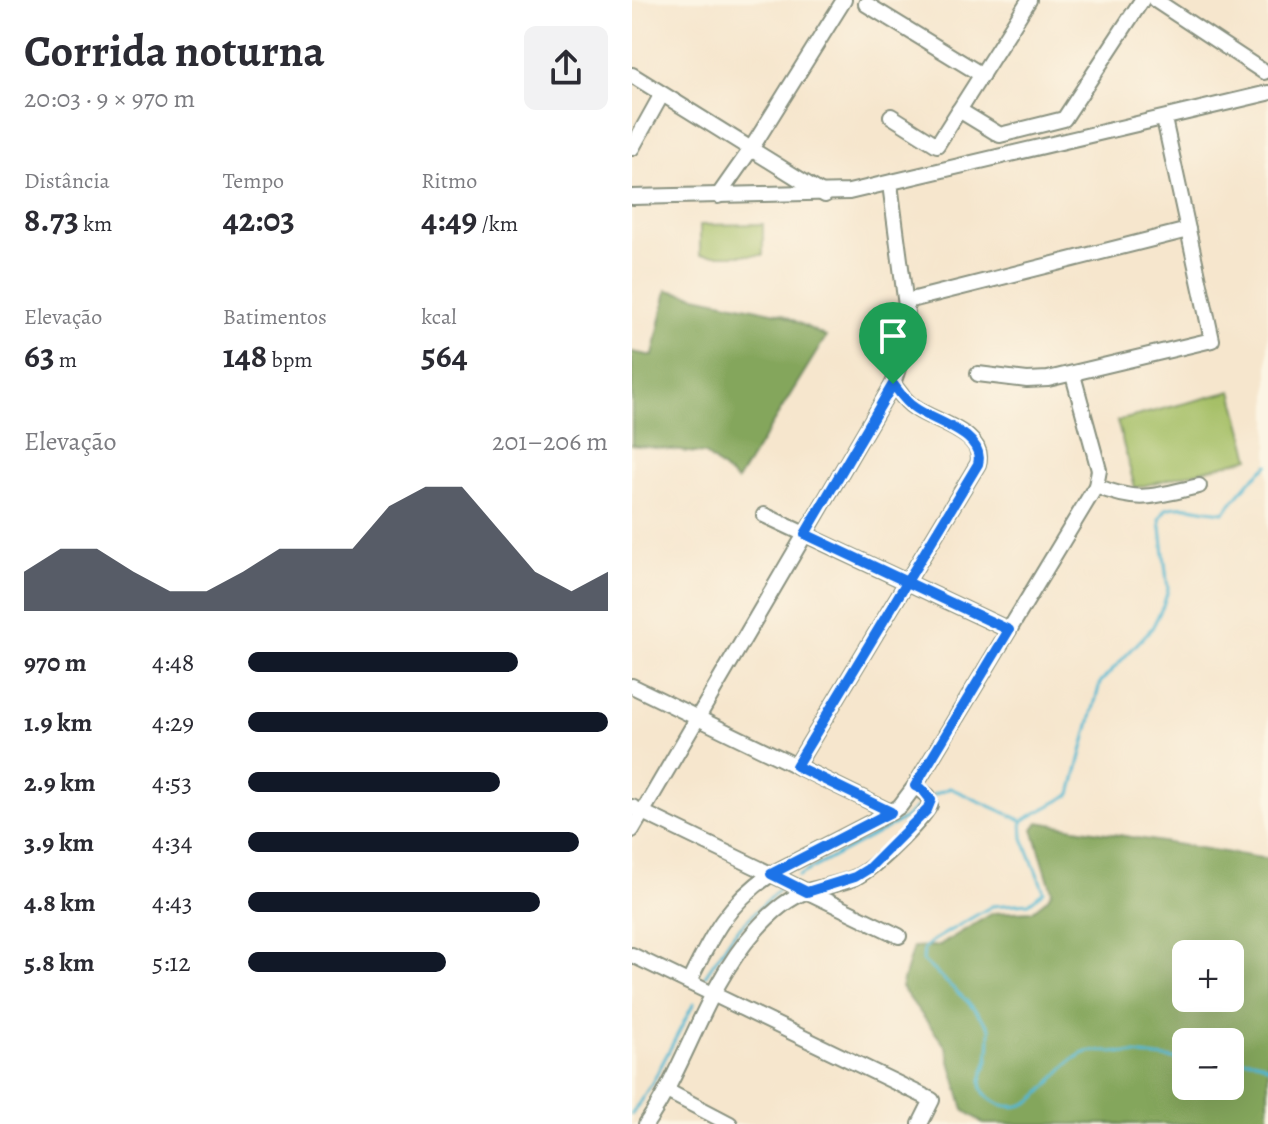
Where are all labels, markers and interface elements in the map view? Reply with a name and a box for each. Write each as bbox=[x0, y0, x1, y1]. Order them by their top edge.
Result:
text: Corrida noturna bbox=[24, 21, 325, 81]
button: share bbox=[524, 26, 608, 110]
text: 20:03 · 9 × 970 m bbox=[24, 81, 195, 116]
text: Distância bbox=[24, 166, 110, 196]
text: Tempo bbox=[223, 166, 284, 196]
text: Ritmo bbox=[421, 166, 477, 196]
text: 8.73 bbox=[24, 196, 79, 243]
text: 42:03 bbox=[223, 196, 295, 243]
text: 4:49 bbox=[421, 196, 477, 243]
text: km bbox=[79, 209, 112, 239]
text: /km bbox=[477, 209, 518, 239]
text: Elevação bbox=[24, 302, 102, 332]
text: Batimentos bbox=[223, 302, 327, 332]
text: kcal bbox=[421, 302, 457, 332]
pin bbox=[859, 302, 927, 384]
icon: arrive bbox=[871, 314, 915, 358]
text: 63 bbox=[24, 332, 55, 379]
text: 148 bbox=[223, 332, 267, 379]
text: 564 bbox=[421, 332, 468, 379]
text: m bbox=[55, 345, 77, 375]
text: bpm bbox=[267, 345, 313, 375]
text: Elevação bbox=[24, 424, 116, 459]
text: 201–206 m bbox=[492, 424, 608, 459]
text: 970 m bbox=[24, 645, 87, 680]
text: 4:48 bbox=[152, 645, 194, 680]
text: 1.9 km bbox=[24, 705, 92, 740]
text: 4:29 bbox=[152, 705, 194, 740]
text: 2.9 km bbox=[24, 765, 96, 800]
text: 4:53 bbox=[152, 765, 192, 800]
text: 3.9 km bbox=[24, 825, 94, 860]
text: 4:34 bbox=[152, 825, 193, 860]
text: 4.8 km bbox=[24, 885, 96, 920]
text: 4:43 bbox=[152, 885, 193, 920]
map controls bbox=[1172, 940, 1244, 1100]
button: + bbox=[1172, 940, 1244, 1012]
text: 5.8 km bbox=[24, 945, 95, 980]
text: 5:12 bbox=[152, 945, 191, 980]
button: − bbox=[1172, 1028, 1244, 1100]

